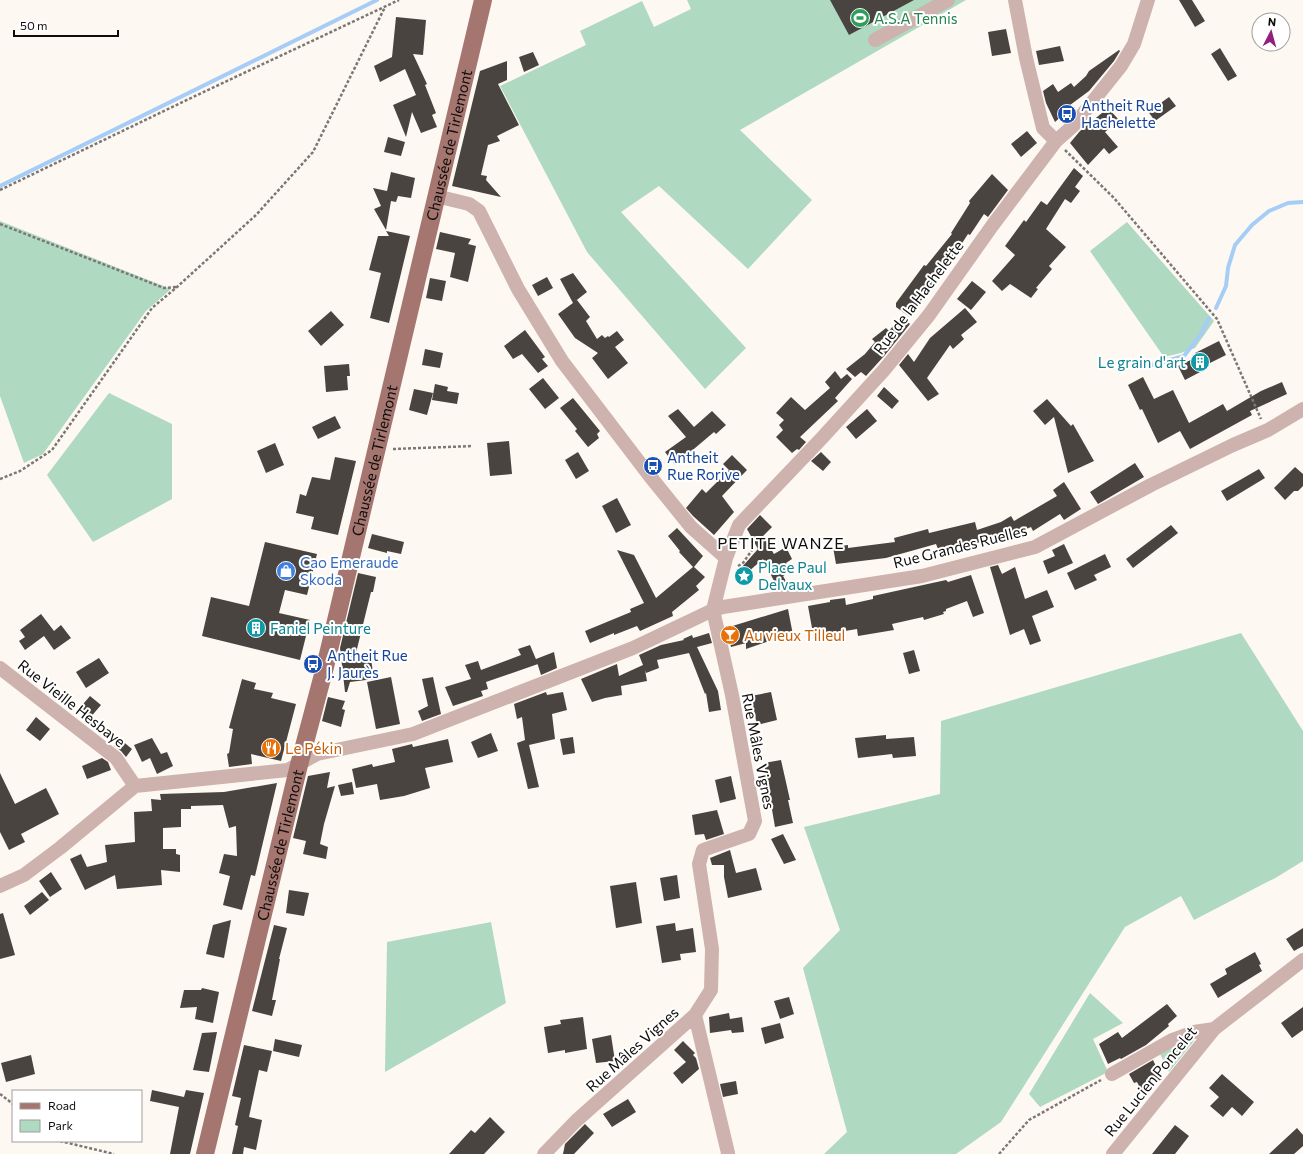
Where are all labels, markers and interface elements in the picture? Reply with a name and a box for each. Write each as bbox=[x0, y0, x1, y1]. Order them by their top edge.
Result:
sports icon: A.S.A Tennis bbox=[849, 7, 871, 29]
place label: A.S.A Tennis bbox=[874, 9, 958, 27]
scale bar bbox=[14, 12, 118, 38]
north arrow bbox=[1251, 12, 1291, 52]
text: N bbox=[1267, 15, 1277, 28]
text: 50 m bbox=[20, 18, 48, 32]
street label: Chaussée de Tirlemont bbox=[422, 68, 475, 223]
place label: Antheit Rue Hachelette bbox=[1081, 96, 1162, 131]
bus stop icon: Antheit Rue Hachelette bbox=[1056, 103, 1078, 125]
street label: Rue de la Hachelette bbox=[869, 236, 967, 357]
building icon: Le grain d'art bbox=[1189, 351, 1211, 373]
place label: Le grain d'art bbox=[1098, 353, 1186, 371]
street label: Chaussée de Tirlemont bbox=[347, 383, 401, 538]
place label: Antheit Rue Rorive bbox=[667, 448, 740, 483]
bus stop icon: Antheit Rue Rorive bbox=[642, 455, 664, 477]
street label: Rue Grandes Ruelles bbox=[891, 521, 1029, 571]
district label: PETITE WANZE bbox=[717, 533, 845, 552]
place label: Cao Emeraude Skoda bbox=[300, 553, 399, 588]
place label: Place Paul Delvaux bbox=[758, 558, 827, 593]
shop icon: Cao Emeraude Skoda bbox=[275, 560, 297, 582]
place icon: Place Paul Delvaux bbox=[733, 565, 755, 587]
building icon: Faniel Peinture bbox=[245, 617, 267, 639]
place label: Faniel Peinture bbox=[270, 619, 371, 637]
bar icon: Au vieux Tilleul bbox=[719, 624, 741, 646]
place label: Au vieux Tilleul bbox=[744, 626, 845, 644]
place label: Antheit Rue J. Jaurès bbox=[327, 646, 408, 681]
bus stop icon: Antheit Rue J. Jaurès bbox=[302, 653, 324, 675]
street label: Rue Vieille Hesbaye bbox=[15, 655, 129, 751]
street label: Rue Mâles Vignes bbox=[739, 691, 779, 811]
restaurant icon: Le Pékin bbox=[260, 737, 282, 759]
place label: Le Pékin bbox=[285, 739, 342, 757]
street label: Chaussée de Tirlemont bbox=[253, 767, 307, 922]
street label: Rue Mâles Vignes bbox=[582, 1003, 682, 1095]
street label: Rue Lucien Poncelet bbox=[1100, 1022, 1200, 1140]
legend bbox=[12, 1090, 142, 1142]
text: Road bbox=[48, 1098, 76, 1112]
text: Park bbox=[48, 1118, 74, 1132]

